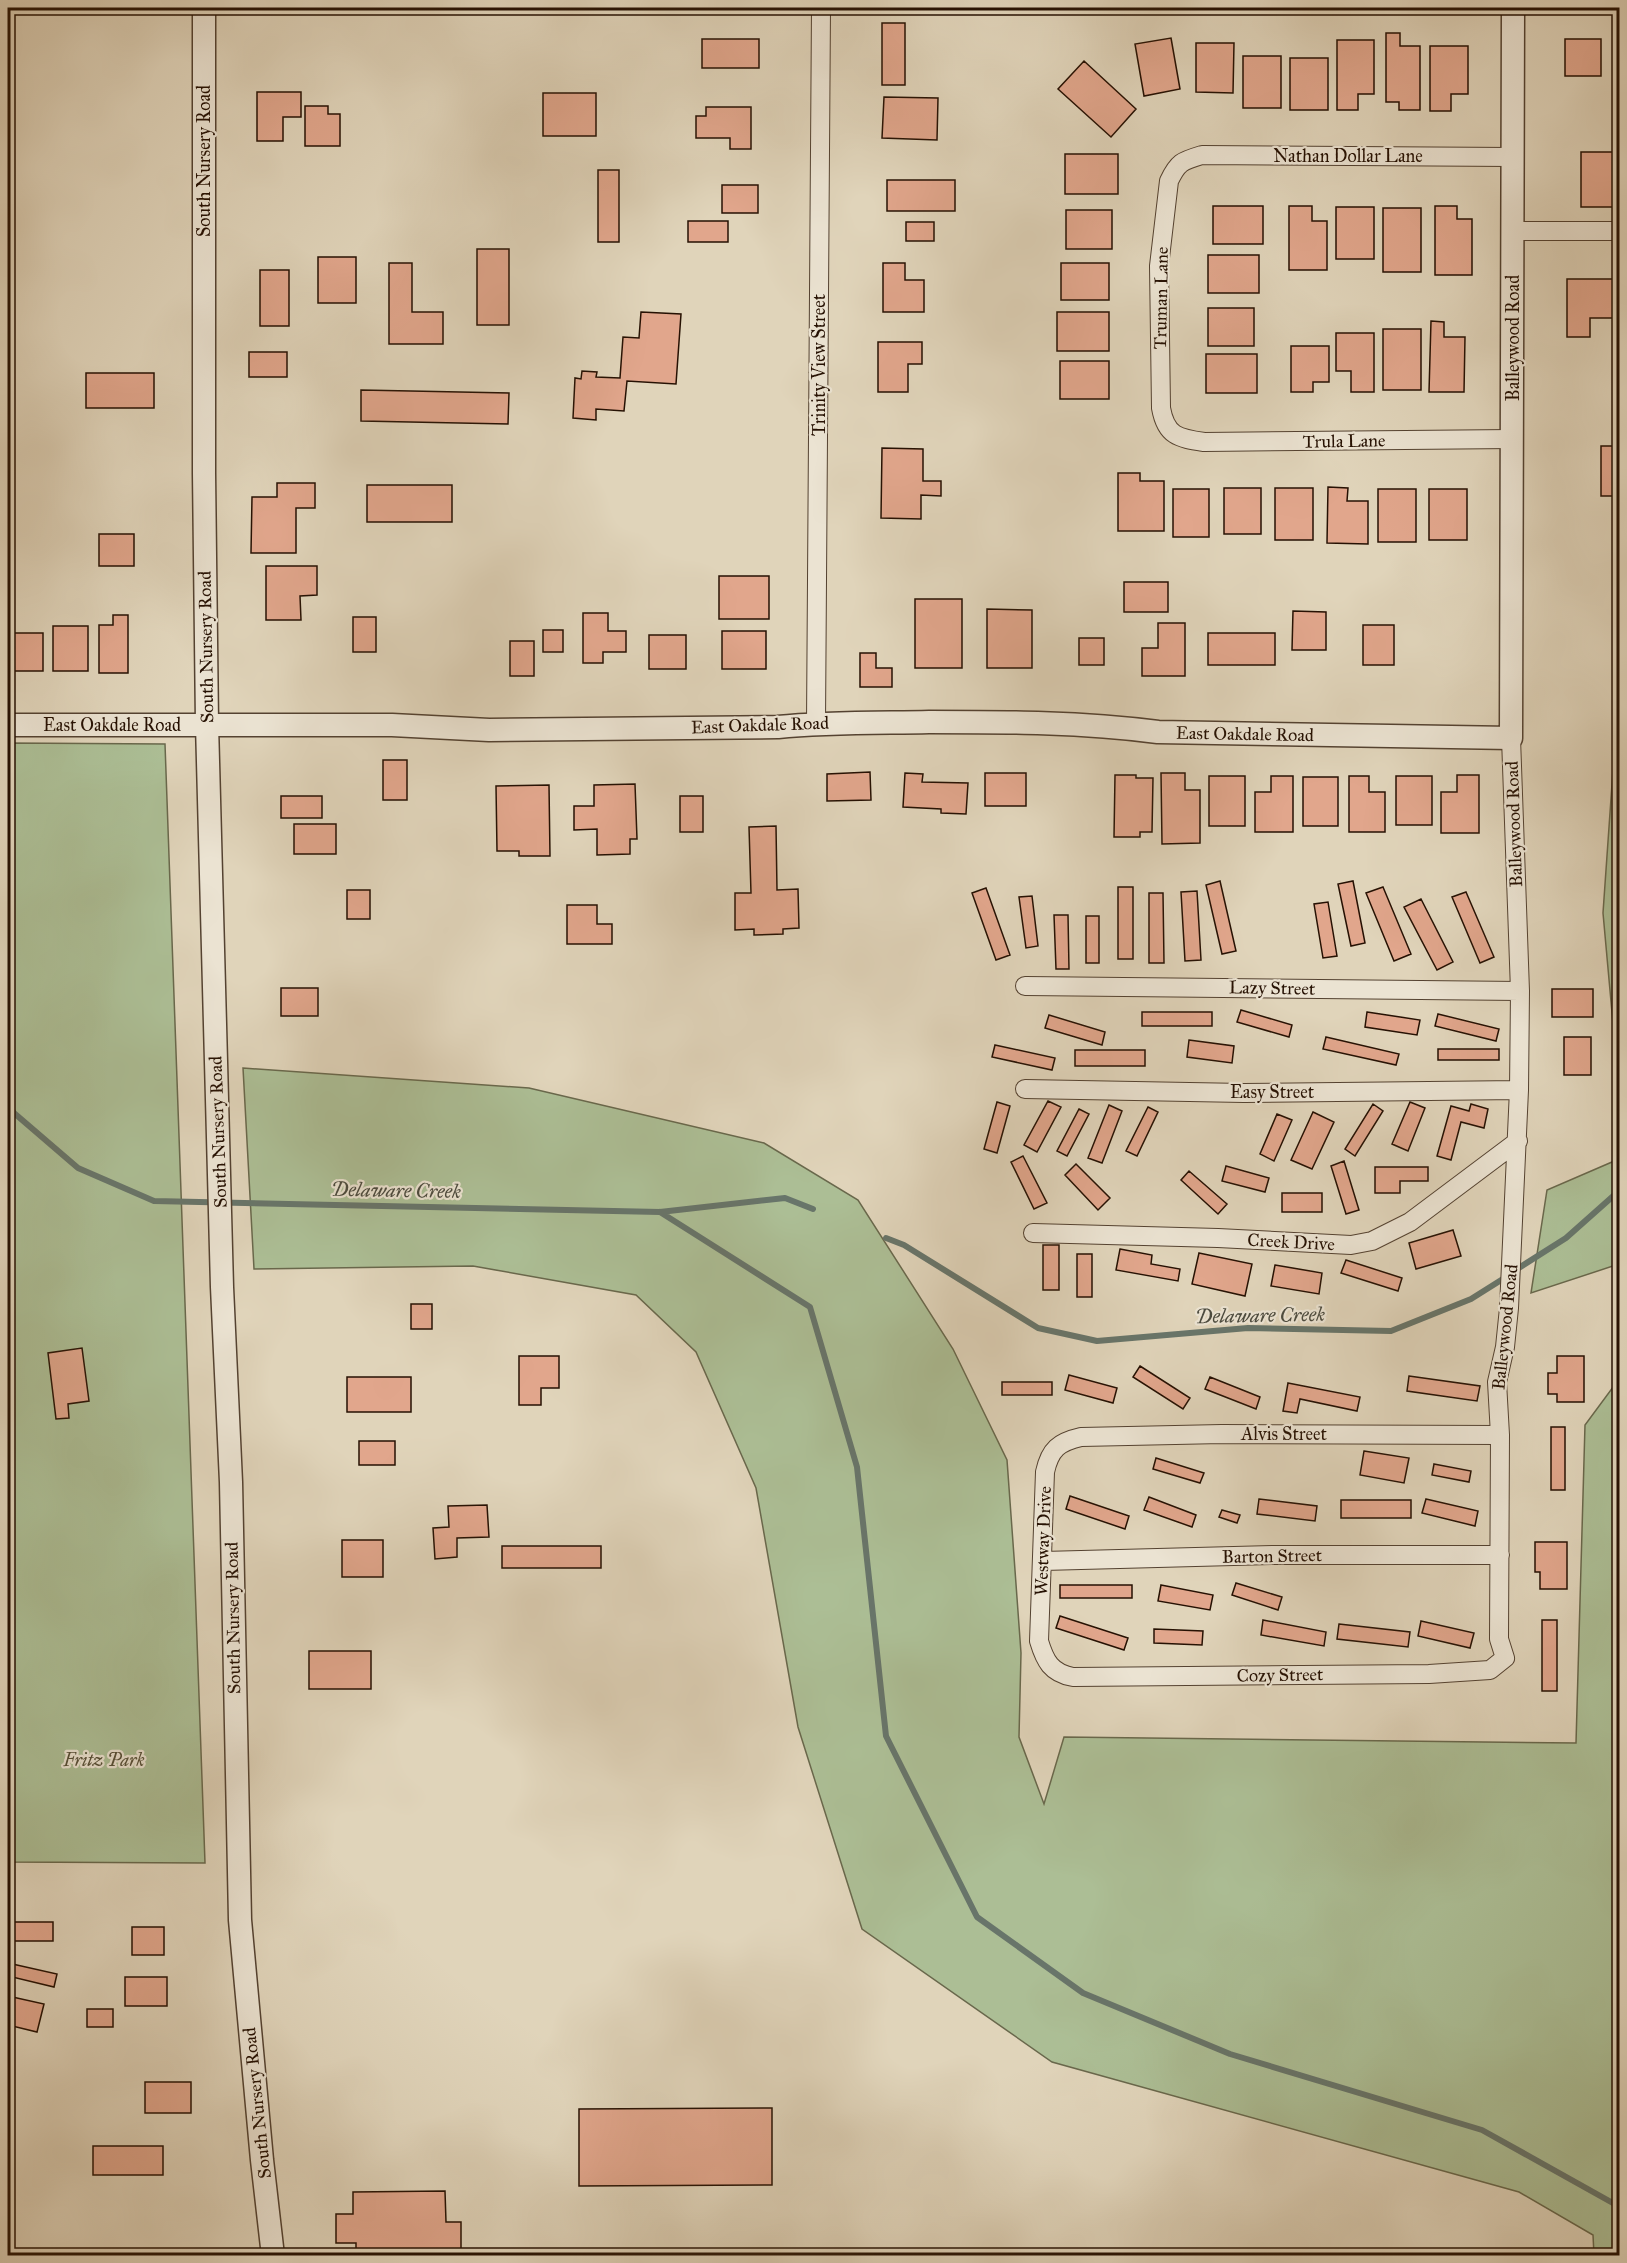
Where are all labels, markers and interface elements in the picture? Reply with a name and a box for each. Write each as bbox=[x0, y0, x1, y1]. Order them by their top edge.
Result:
street label: South Nursery Road bbox=[193, 85, 215, 237]
street label: Nathan Dollar Lane bbox=[1273, 145, 1423, 167]
street label: Truman Lane bbox=[1149, 246, 1173, 350]
street label: Balleywood Road bbox=[1502, 275, 1524, 401]
street label: Trinity View Street bbox=[808, 293, 830, 436]
street label: Trula Lane bbox=[1302, 429, 1386, 453]
street label: South Nursery Road bbox=[194, 571, 218, 723]
street label: East Oakdale Road bbox=[691, 712, 829, 738]
street label: East Oakdale Road bbox=[43, 714, 181, 736]
street label: East Oakdale Road bbox=[1176, 722, 1314, 746]
street label: Balleywood Road bbox=[1501, 760, 1527, 888]
street label: Lazy Street bbox=[1229, 976, 1316, 1000]
street label: South Nursery Road bbox=[204, 1056, 232, 1208]
street label: Easy Street bbox=[1230, 1081, 1315, 1103]
water label: Delaware Creek bbox=[331, 1177, 461, 1203]
street label: Creek Drive bbox=[1247, 1229, 1335, 1255]
street label: Balleywood Road bbox=[1487, 1263, 1523, 1391]
water label: Delaware Creek bbox=[1195, 1302, 1325, 1328]
street label: Alvis Street bbox=[1240, 1423, 1327, 1445]
street label: Westway Drive bbox=[1030, 1486, 1056, 1596]
street label: South Nursery Road bbox=[221, 1542, 245, 1694]
street label: Barton Street bbox=[1222, 1544, 1323, 1568]
street label: Cozy Street bbox=[1236, 1663, 1324, 1687]
park label: Fritz Park bbox=[62, 1749, 145, 1771]
street label: South Nursery Road bbox=[238, 2026, 276, 2180]

